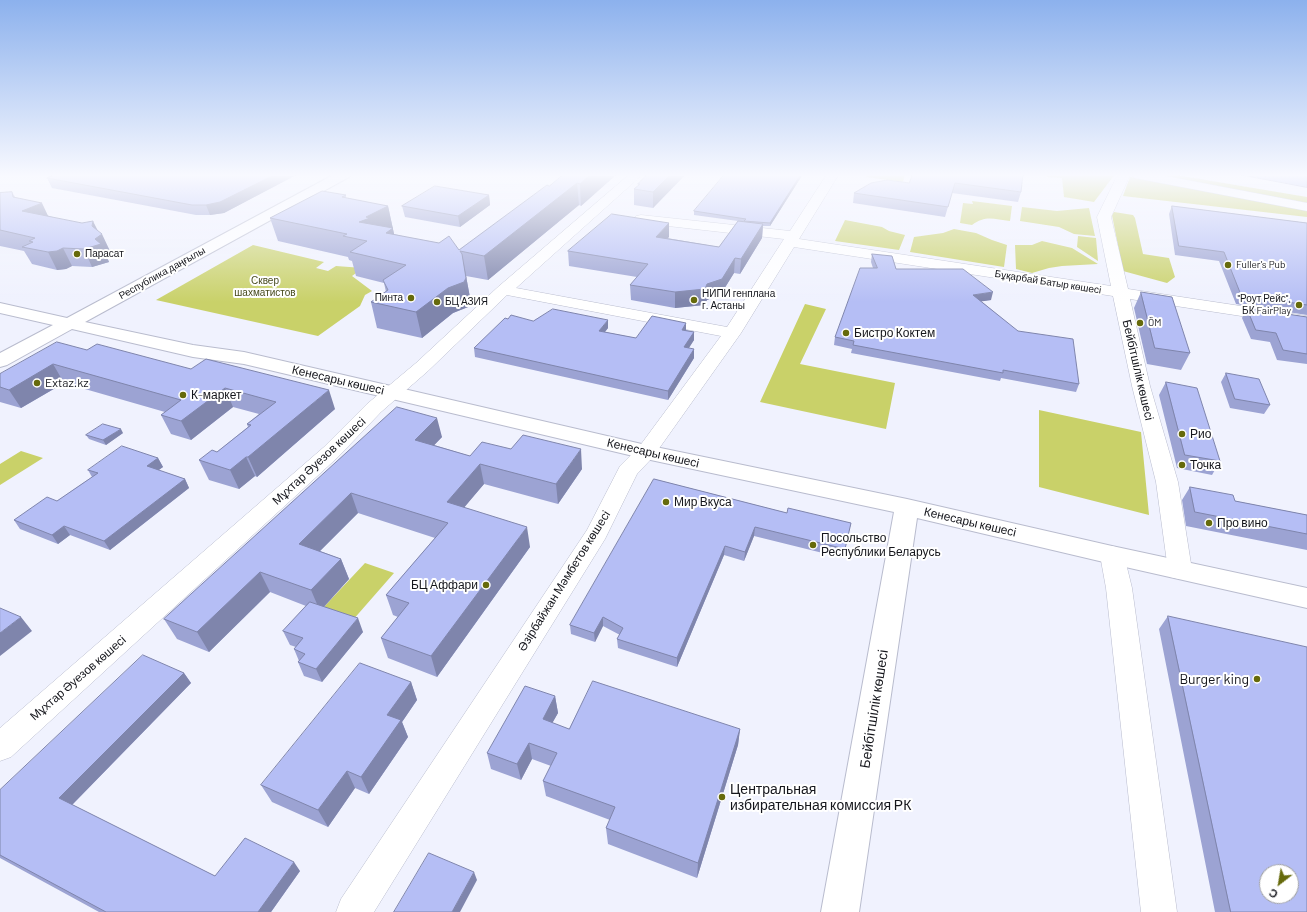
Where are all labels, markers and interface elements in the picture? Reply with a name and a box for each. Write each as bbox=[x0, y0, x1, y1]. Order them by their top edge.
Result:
street label: Республика даңғылы bbox=[117, 244, 207, 302]
place label: Парасат bbox=[85, 248, 124, 260]
marker: Парасат bbox=[72, 249, 82, 259]
place label: Fuller's Pub bbox=[1236, 259, 1285, 271]
marker: Fuller's Pub bbox=[1223, 260, 1233, 270]
street label: Бұқарбай Батыр көшесі bbox=[994, 268, 1102, 296]
park label: Сквер шахматистов bbox=[234, 275, 296, 298]
place label: НИПИ генплана г. Астаны bbox=[702, 288, 775, 312]
place label: Пинта bbox=[375, 292, 403, 304]
marker: Пинта bbox=[406, 293, 416, 303]
place label: "Роут Рейс", БК FairPlay bbox=[1237, 293, 1291, 316]
marker: НИПИ генплана г. Астаны bbox=[689, 295, 699, 305]
place label: БЦ АЗИЯ bbox=[445, 296, 488, 308]
marker: БЦ АЗИЯ bbox=[432, 297, 442, 307]
marker: "Роут Рейс", БК FairPlay bbox=[1294, 300, 1304, 310]
place label: ÖM bbox=[1148, 317, 1161, 329]
street label: Бейбітшілік көшесі bbox=[1119, 318, 1157, 422]
marker: ÖM bbox=[1135, 318, 1145, 328]
place label: Бистро Коктем bbox=[854, 326, 935, 340]
marker: Бистро Коктем bbox=[841, 328, 851, 338]
street label: Кенесары көшесі bbox=[290, 362, 386, 398]
place label: Extaz.kz bbox=[45, 376, 89, 390]
marker: Extaz.kz bbox=[32, 378, 42, 388]
place label: К-маркет bbox=[191, 388, 241, 402]
marker: К-маркет bbox=[178, 390, 188, 400]
street label: Мұхтар Әуезов көшесі bbox=[269, 414, 369, 508]
place label: Рио bbox=[1190, 427, 1211, 441]
marker: Рио bbox=[1177, 429, 1187, 439]
street label: Кенесары көшесі bbox=[605, 435, 701, 471]
place label: Точка bbox=[1190, 458, 1221, 472]
marker: Точка bbox=[1177, 460, 1187, 470]
place label: Мир Вкуса bbox=[674, 495, 732, 509]
marker: Мир Вкуса bbox=[661, 497, 671, 507]
street label: Кенесары көшесі bbox=[922, 504, 1018, 540]
street label: Әзірбайжан Мәмбетов көшесі bbox=[515, 508, 613, 654]
place label: Про вино bbox=[1217, 516, 1268, 530]
marker: Про вино bbox=[1204, 518, 1214, 528]
place label: Посольство Республики Беларусь bbox=[821, 531, 941, 559]
marker: Посольство Республики Беларусь bbox=[808, 540, 818, 550]
place label: БЦ Аффари bbox=[411, 578, 478, 592]
marker: БЦ Аффари bbox=[481, 580, 491, 590]
street label: Мұхтар Әуезов көшесі bbox=[27, 633, 129, 723]
street label: Бейбітшілік көшесі bbox=[856, 648, 892, 770]
place label: Burger king bbox=[1180, 671, 1249, 687]
marker: Burger king bbox=[1252, 674, 1262, 684]
place label: Центральная избирательная комиссия РК bbox=[730, 781, 911, 814]
marker: Центральная избирательная комиссия РК bbox=[717, 792, 727, 802]
north arrow bbox=[1259, 864, 1299, 904]
text: С bbox=[1266, 886, 1280, 901]

